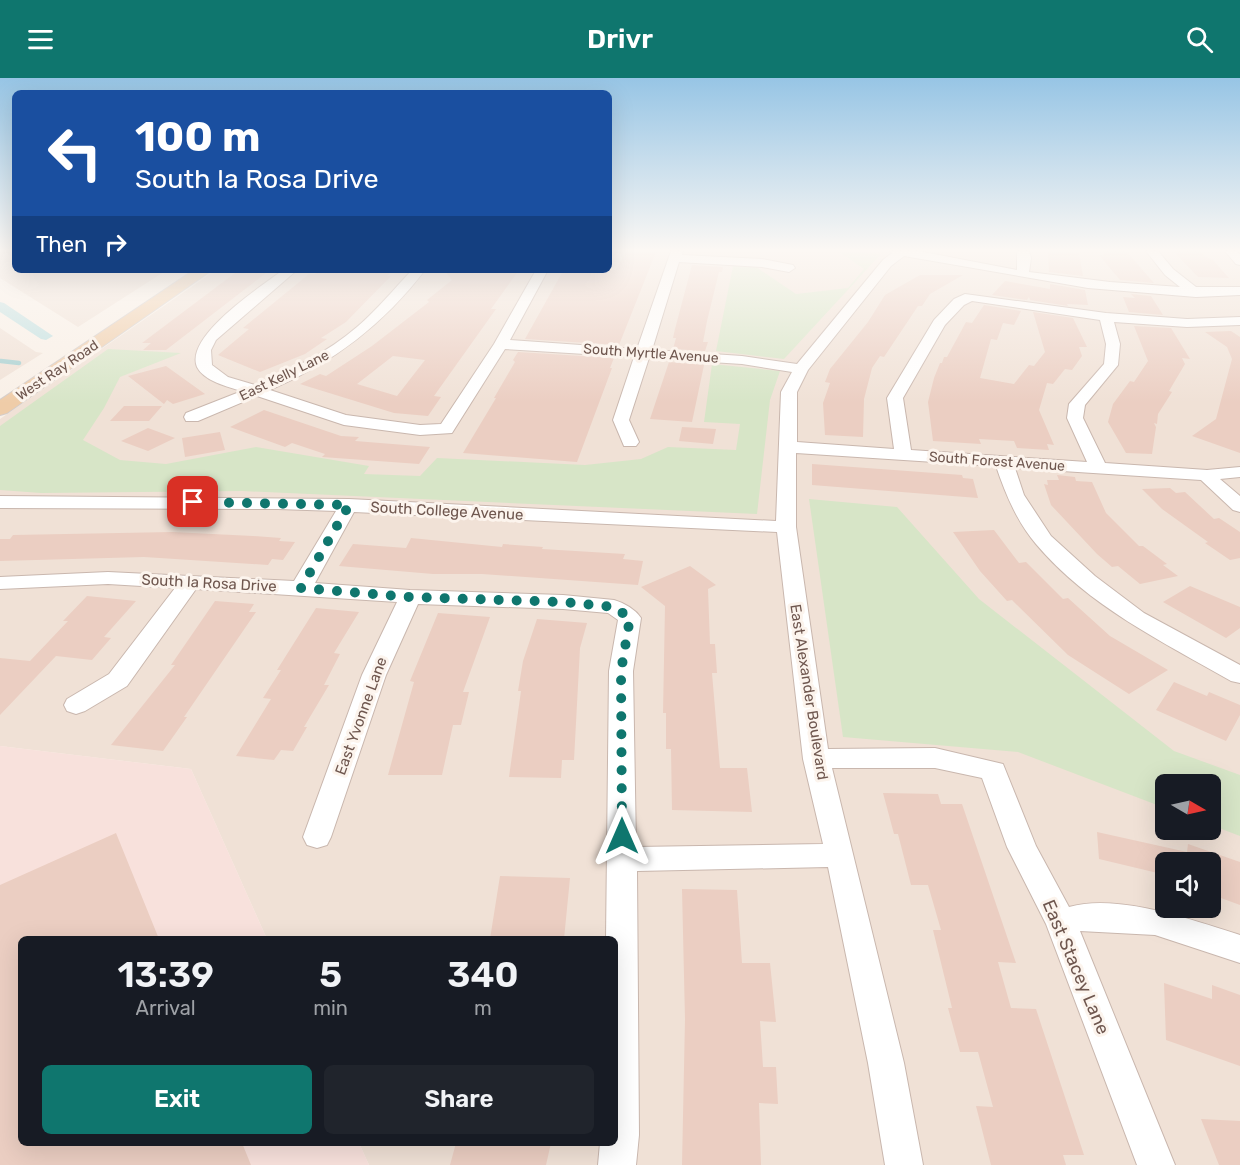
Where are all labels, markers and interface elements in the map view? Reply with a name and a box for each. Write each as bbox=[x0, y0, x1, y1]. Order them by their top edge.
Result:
icon: menu bbox=[24, 23, 57, 56]
text: Drivr bbox=[587, 23, 653, 55]
icon: search bbox=[1183, 23, 1216, 56]
text: 100 m bbox=[135, 112, 260, 162]
icon: left bbox=[36, 114, 114, 192]
text: South la Rosa Drive bbox=[135, 163, 379, 195]
icon: right bbox=[99, 228, 132, 261]
text: Then bbox=[36, 231, 87, 258]
street label: West Ray Road bbox=[13, 337, 102, 404]
street label: South Myrtle Avenue bbox=[583, 340, 719, 367]
street label: East Kelly Lane bbox=[237, 346, 332, 404]
street label: South Forest Avenue bbox=[928, 448, 1066, 475]
pin bbox=[167, 476, 218, 527]
icon: arrive bbox=[176, 485, 209, 518]
street label: South College Avenue bbox=[370, 498, 524, 524]
street label: South la Rosa Drive bbox=[141, 570, 277, 596]
street label: East Alexander Boulevard bbox=[786, 603, 832, 781]
street label: East Yvonne Lane bbox=[331, 655, 391, 777]
north arrow bbox=[1155, 774, 1221, 840]
map controls bbox=[1155, 774, 1221, 918]
position arrow bbox=[590, 804, 654, 868]
button: sound bbox=[1155, 852, 1221, 918]
street label: East Stacey Lane bbox=[1038, 896, 1114, 1038]
text: 13:39 bbox=[117, 953, 214, 996]
text: 5 bbox=[319, 953, 342, 996]
text: 340 bbox=[447, 953, 519, 996]
text: Arrival bbox=[136, 996, 196, 1020]
text: min bbox=[313, 996, 348, 1020]
text: m bbox=[474, 996, 492, 1020]
button: Exit bbox=[42, 1065, 312, 1134]
button: Share bbox=[324, 1065, 594, 1134]

